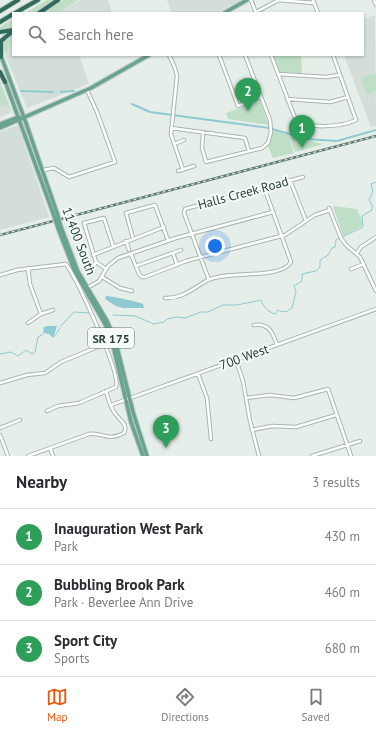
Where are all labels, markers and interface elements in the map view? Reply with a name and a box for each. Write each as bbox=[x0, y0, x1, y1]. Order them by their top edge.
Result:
search box bbox=[12, 12, 364, 56]
icon: search bbox=[26, 23, 48, 45]
text: Search here bbox=[58, 25, 134, 44]
pin: 2 bbox=[235, 78, 261, 111]
pin: 1 bbox=[289, 115, 315, 148]
street label: Halls Creek Road bbox=[196, 173, 290, 213]
street label: 11400 South bbox=[58, 205, 100, 277]
your location bbox=[205, 236, 225, 256]
road number: SR 175 bbox=[88, 328, 134, 348]
street label: 700 West bbox=[217, 340, 272, 374]
pin: 3 bbox=[153, 415, 179, 448]
text: Nearby bbox=[16, 471, 67, 493]
text: 3 results bbox=[312, 474, 360, 491]
text: Inauguration West Park bbox=[54, 519, 203, 538]
text: 1 bbox=[25, 528, 33, 545]
text: 430 m bbox=[325, 528, 360, 545]
text: Park bbox=[54, 538, 78, 555]
text: Bubbling Brook Park bbox=[54, 575, 185, 594]
text: 2 bbox=[25, 584, 33, 601]
text: 460 m bbox=[325, 584, 360, 601]
text: Park · Beverlee Ann Drive bbox=[54, 594, 193, 611]
text: Sport City bbox=[54, 631, 117, 650]
text: 3 bbox=[25, 640, 33, 657]
text: 680 m bbox=[325, 640, 360, 657]
text: Sports bbox=[54, 650, 90, 667]
tab: Map bbox=[46, 686, 68, 724]
tab: Directions bbox=[161, 686, 209, 724]
tab: Saved bbox=[302, 686, 330, 724]

